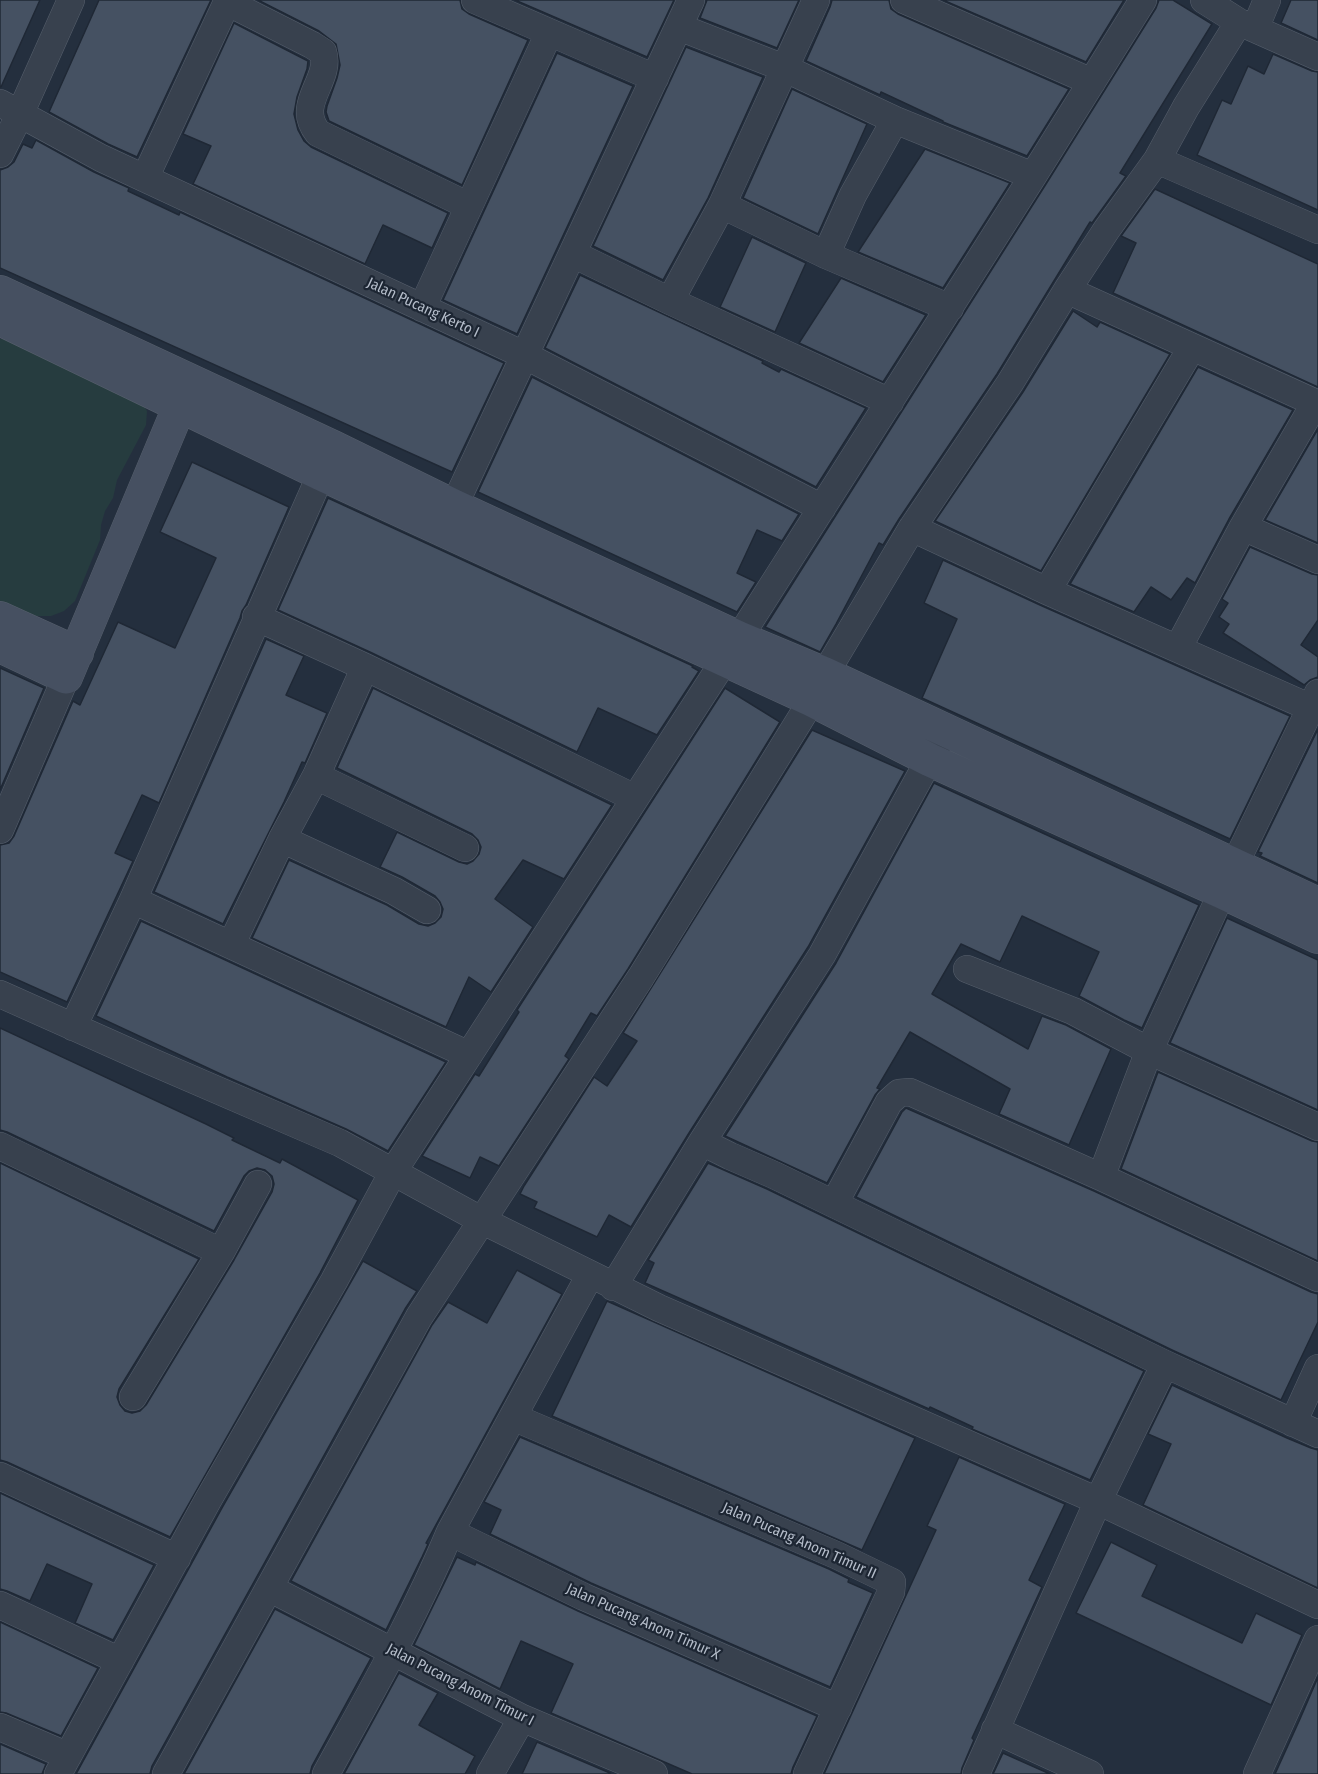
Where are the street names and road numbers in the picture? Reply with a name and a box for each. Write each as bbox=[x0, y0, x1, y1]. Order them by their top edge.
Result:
street label: Jalan Pucang Kerto I bbox=[364, 274, 482, 342]
street label: Jalan Pucang Anom Timur II bbox=[719, 1499, 879, 1583]
street label: Jalan Pucang Anom Timur X bbox=[563, 1580, 723, 1664]
street label: Jalan Pucang Anom Timur I bbox=[383, 1640, 537, 1730]

